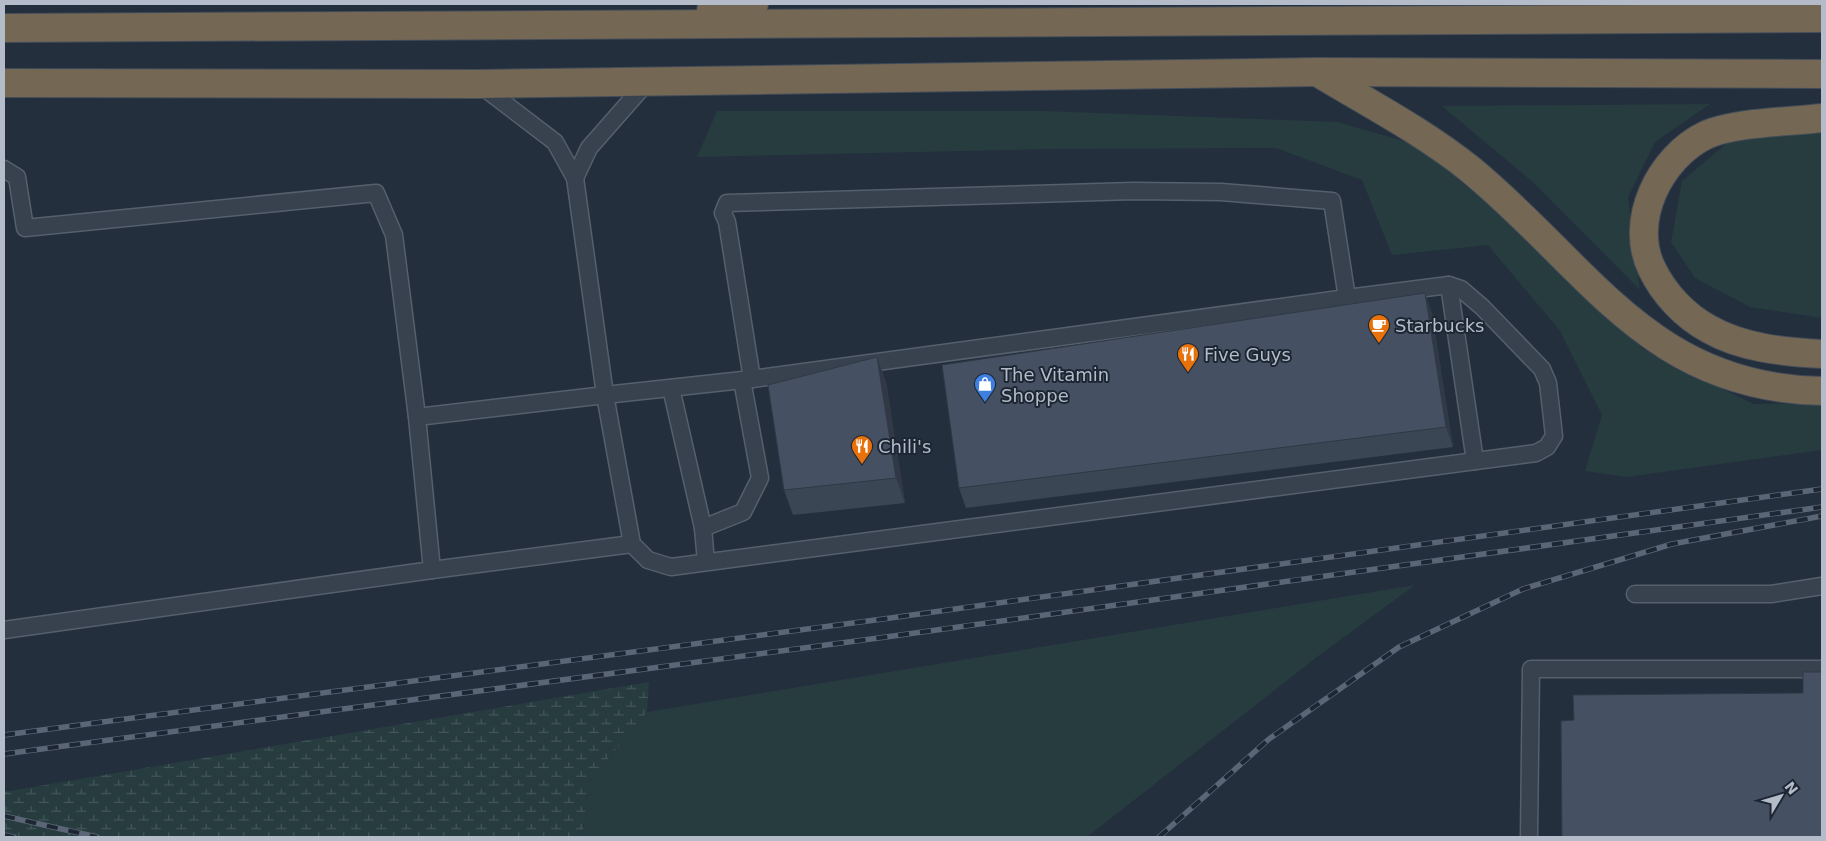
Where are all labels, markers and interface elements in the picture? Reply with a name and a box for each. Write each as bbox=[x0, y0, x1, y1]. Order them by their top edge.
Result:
cafe icon: Starbucks bbox=[1367, 313, 1391, 344]
place label: Starbucks bbox=[1395, 315, 1484, 336]
restaurant icon: Five Guys bbox=[1176, 342, 1200, 373]
place label: Five Guys bbox=[1204, 344, 1291, 365]
place label: The Vitamin Shoppe bbox=[1000, 364, 1109, 406]
shop icon: The Vitamin Shoppe bbox=[973, 372, 997, 403]
restaurant icon: Chili's bbox=[850, 434, 874, 465]
place label: Chili's bbox=[878, 436, 931, 457]
north arrow bbox=[1756, 771, 1806, 821]
text: N bbox=[1781, 778, 1801, 798]

